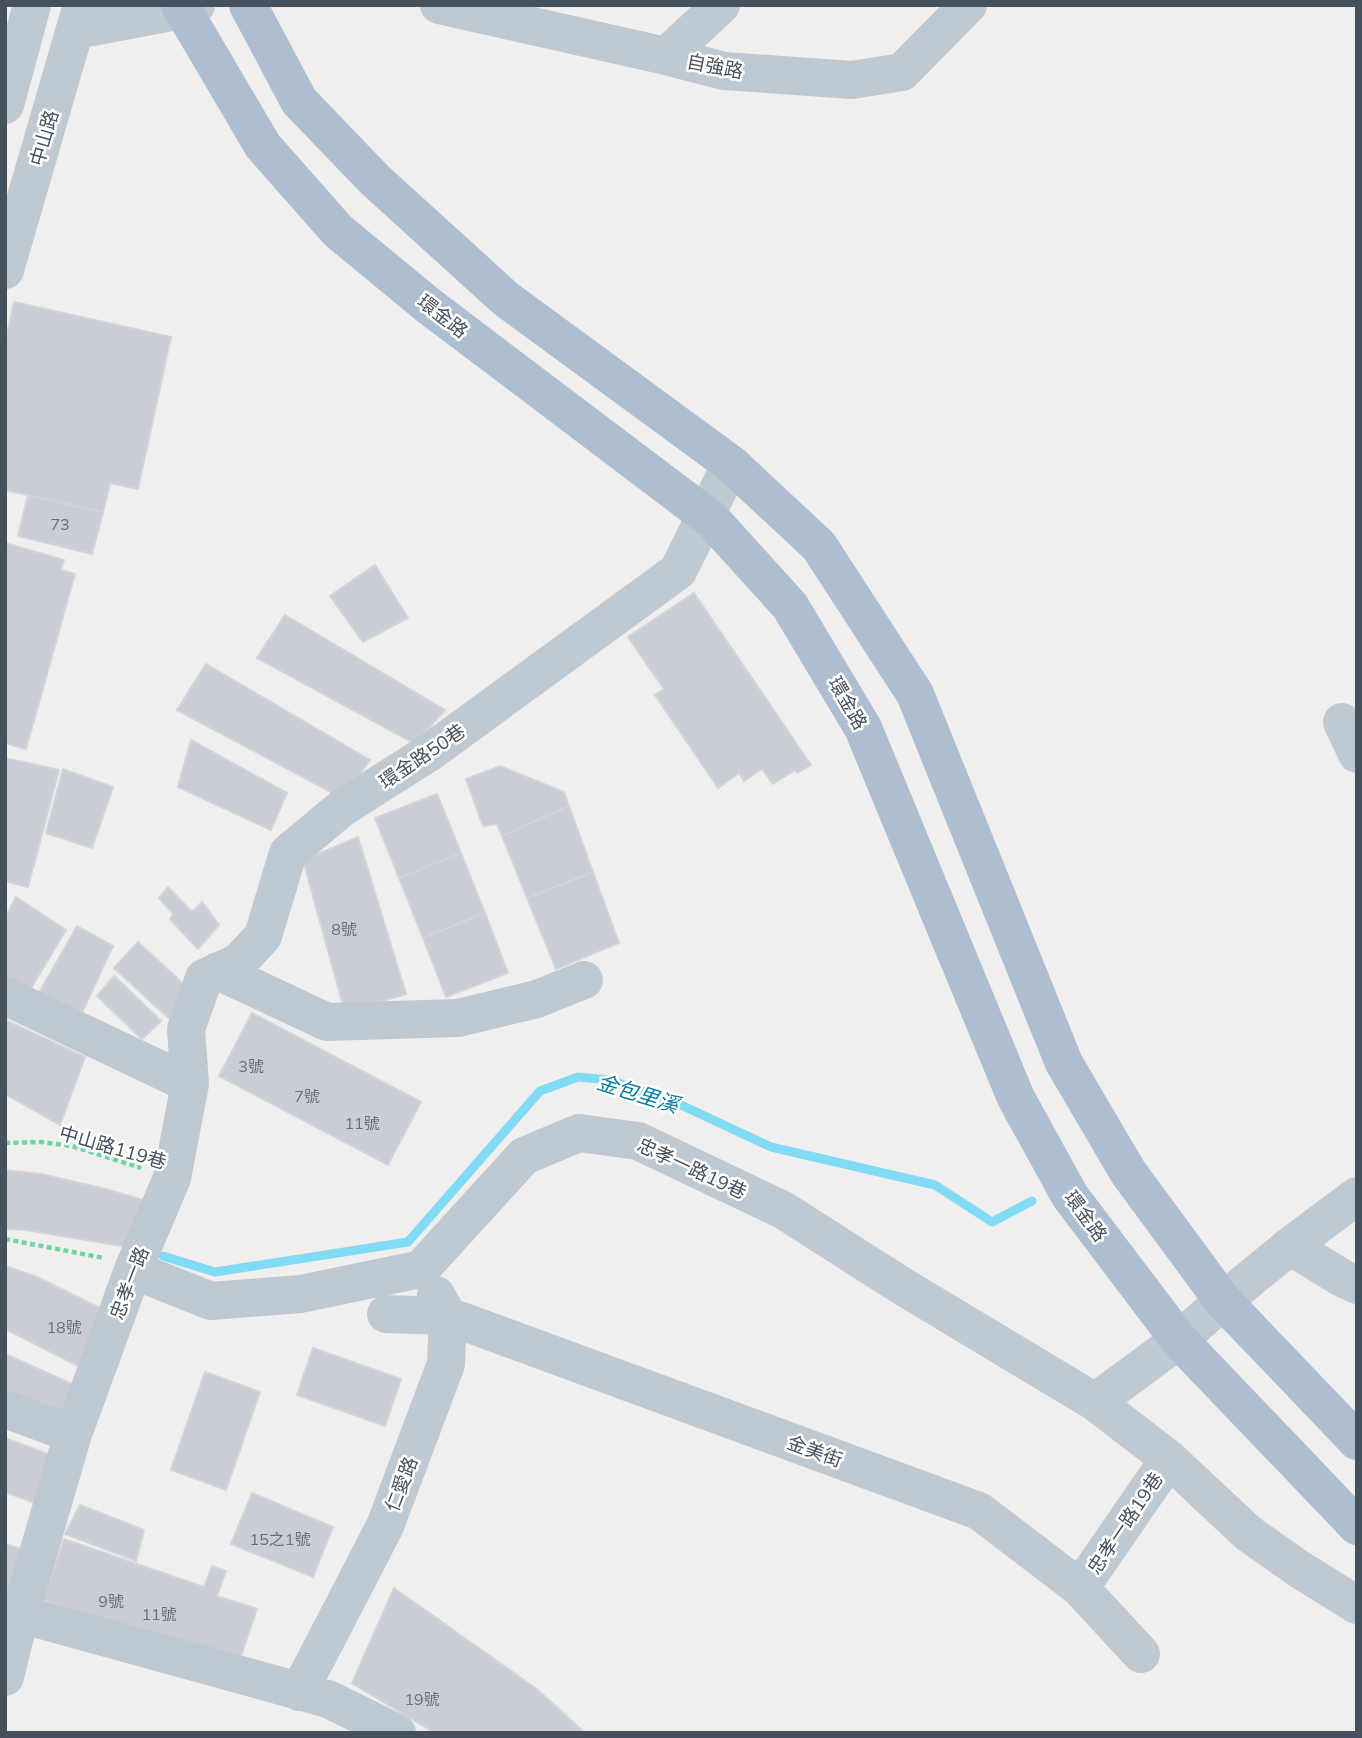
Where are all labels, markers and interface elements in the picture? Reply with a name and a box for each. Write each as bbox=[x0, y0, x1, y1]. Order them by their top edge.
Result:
street label: 自強路 bbox=[685, 49, 745, 83]
street label: 中山路 bbox=[25, 107, 63, 169]
street label: 環金路 bbox=[413, 289, 473, 343]
house number: 73 bbox=[50, 514, 70, 534]
street label: 環金路 bbox=[823, 672, 873, 734]
street label: 環金路50巷 bbox=[374, 718, 470, 794]
house number: 8號 bbox=[331, 919, 357, 939]
house number: 3號 bbox=[238, 1056, 264, 1076]
water label: 金包里溪 bbox=[594, 1068, 685, 1119]
house number: 7號 bbox=[294, 1086, 320, 1106]
house number: 11號 bbox=[344, 1113, 380, 1133]
street label: 中山路119巷 bbox=[57, 1120, 169, 1174]
street label: 忠孝一路19巷 bbox=[634, 1132, 750, 1204]
street label: 環金路 bbox=[1060, 1186, 1112, 1246]
street label: 忠孝一路 bbox=[104, 1243, 154, 1323]
house number: 18號 bbox=[46, 1317, 82, 1337]
street label: 金美街 bbox=[784, 1430, 846, 1472]
street label: 仁愛路 bbox=[380, 1453, 422, 1515]
street label: 忠孝一路19巷 bbox=[1082, 1467, 1168, 1579]
house number: 15之1號 bbox=[250, 1529, 310, 1549]
house number: 9號 bbox=[98, 1591, 124, 1611]
house number: 11號 bbox=[141, 1604, 177, 1624]
house number: 19號 bbox=[404, 1689, 440, 1709]

